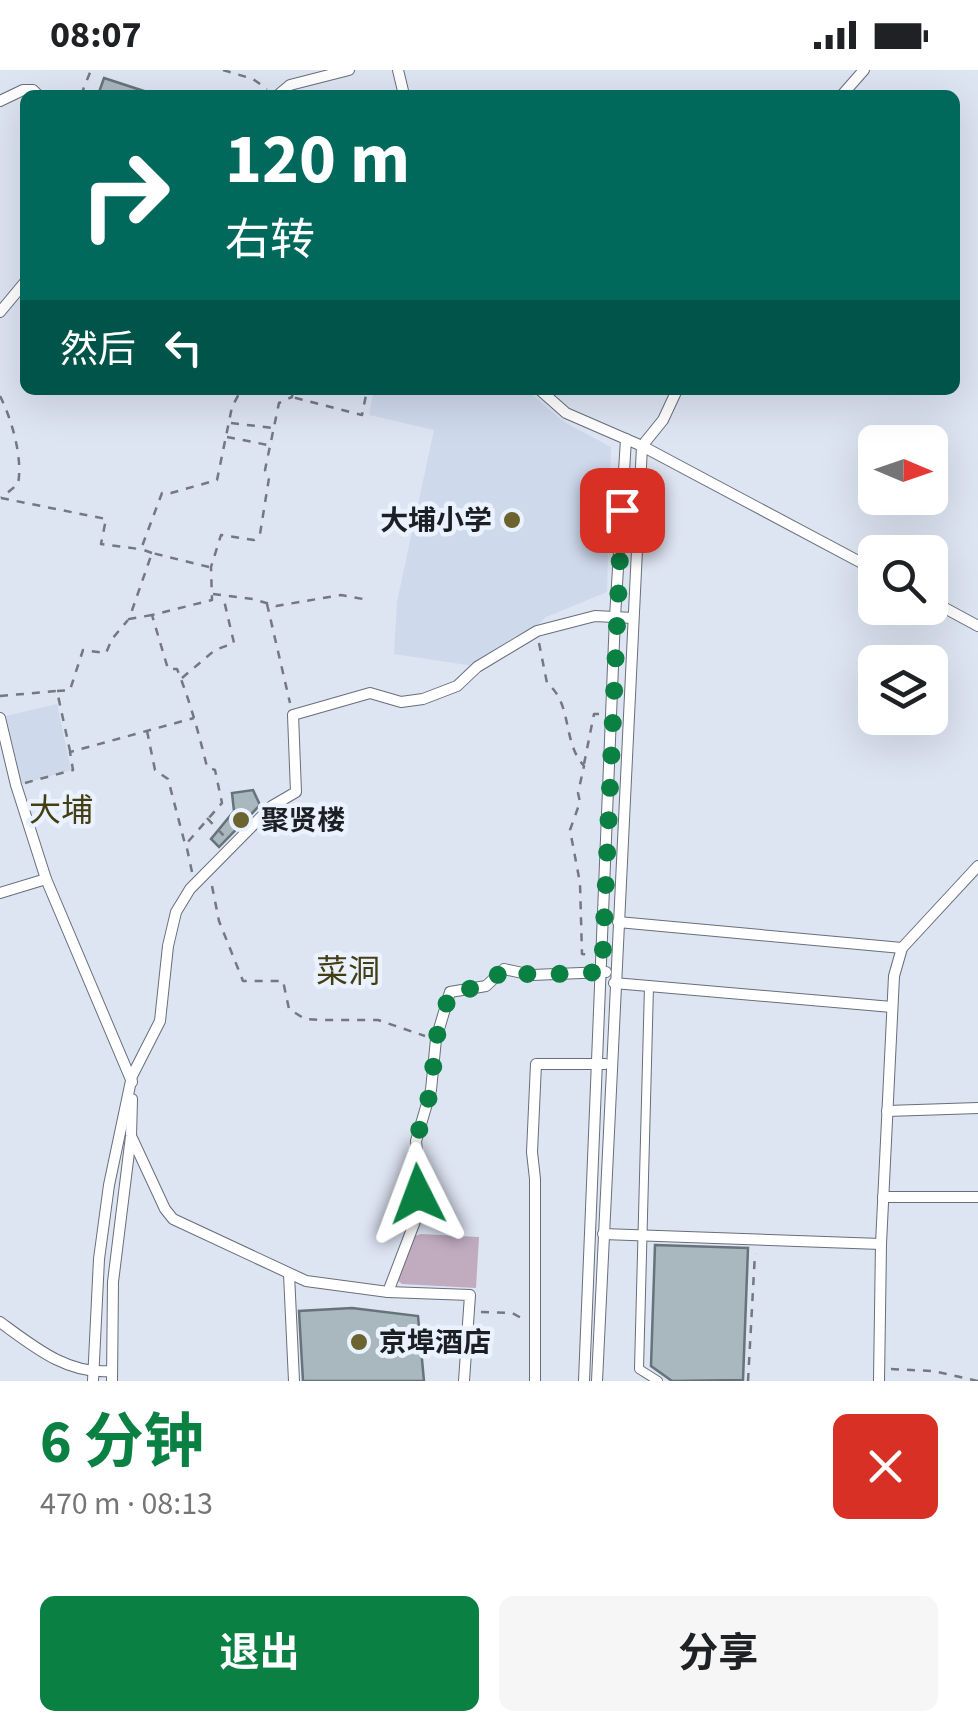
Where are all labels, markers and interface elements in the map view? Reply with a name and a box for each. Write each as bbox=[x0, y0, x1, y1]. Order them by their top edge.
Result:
text: 08:07 bbox=[50, 8, 142, 62]
text: 120 m bbox=[225, 110, 410, 210]
icon: right bbox=[60, 130, 190, 260]
text: 右转 bbox=[225, 209, 315, 273]
icon: left bbox=[156, 320, 211, 375]
text: 然后 bbox=[60, 323, 136, 377]
north arrow bbox=[858, 425, 948, 515]
map controls bbox=[858, 425, 948, 735]
pin bbox=[580, 468, 665, 553]
icon: arrive bbox=[595, 483, 650, 538]
place label: 大埔小学 bbox=[380, 501, 492, 541]
marker: 大埔小学 bbox=[501, 509, 523, 531]
button: search bbox=[858, 535, 948, 625]
button: layers bbox=[858, 645, 948, 735]
district label: 大埔 bbox=[29, 788, 93, 834]
place label: 聚贤楼 bbox=[261, 801, 345, 841]
marker: 聚贤楼 bbox=[230, 809, 252, 831]
district label: 菜洞 bbox=[316, 949, 380, 995]
position arrow bbox=[366, 1142, 470, 1246]
place label: 京埠酒店 bbox=[379, 1323, 491, 1363]
marker: 京埠酒店 bbox=[348, 1331, 370, 1353]
text: 6 分钟 bbox=[40, 1401, 204, 1486]
button: close bbox=[833, 1414, 938, 1519]
text: 470 m · 08:13 bbox=[40, 1481, 213, 1527]
button: 退出 bbox=[40, 1596, 479, 1711]
button: 分享 bbox=[499, 1596, 938, 1711]

